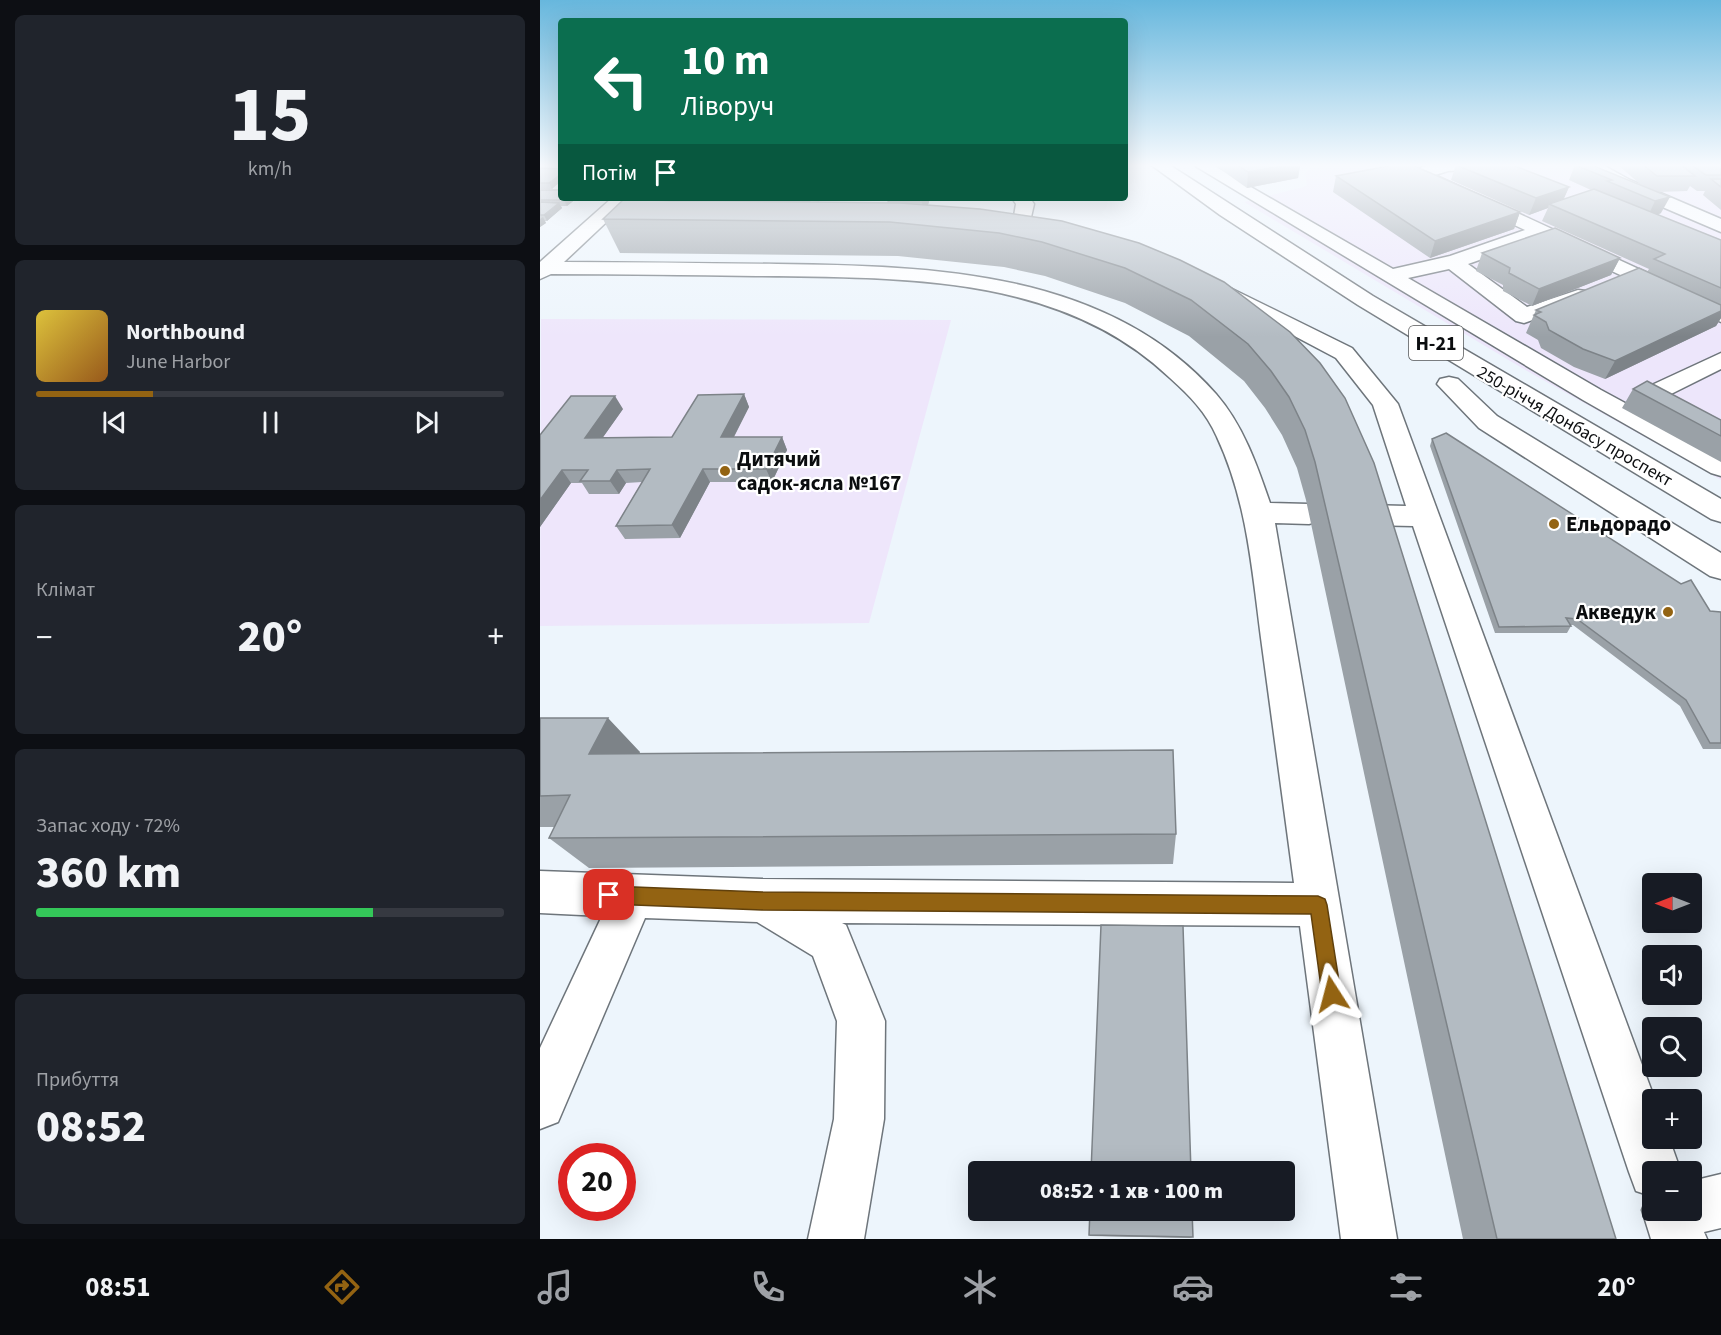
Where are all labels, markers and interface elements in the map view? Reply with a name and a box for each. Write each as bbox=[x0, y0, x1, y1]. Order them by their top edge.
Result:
text: 10 m bbox=[681, 31, 770, 91]
icon: left bbox=[582, 42, 660, 120]
text: 15 bbox=[229, 60, 311, 171]
text: Ліворуч bbox=[681, 87, 774, 126]
text: km/h bbox=[248, 155, 292, 183]
icon: arrive bbox=[649, 156, 682, 189]
text: Потім bbox=[582, 157, 637, 189]
text: Northbound bbox=[126, 316, 245, 348]
road number: Н-21 bbox=[1409, 326, 1463, 360]
text: June Harbor bbox=[126, 348, 230, 376]
street label: 250-річчя Донбасу проспект bbox=[1472, 360, 1677, 493]
icon: previous bbox=[98, 406, 131, 439]
icon: pause bbox=[254, 406, 287, 439]
icon: next bbox=[410, 406, 443, 439]
place label: Дитячий садок-ясла №167 bbox=[737, 444, 901, 498]
marker: Дитячий садок-ясла №167 bbox=[718, 464, 732, 478]
place label: Ельдорадо bbox=[1566, 509, 1671, 539]
marker: Ельдорадо bbox=[1547, 517, 1561, 531]
text: Клімат bbox=[36, 576, 95, 604]
place label: Акведук bbox=[1575, 597, 1656, 627]
text: 20° bbox=[238, 605, 302, 669]
marker: Акведук bbox=[1661, 605, 1675, 619]
text: − bbox=[36, 614, 52, 661]
text: + bbox=[488, 614, 504, 661]
text: Запас ходу · 72% bbox=[36, 812, 180, 840]
text: 360 km bbox=[36, 841, 181, 905]
pin bbox=[583, 869, 634, 920]
north arrow bbox=[1642, 873, 1702, 933]
map controls bbox=[1642, 873, 1702, 1221]
icon: arrive bbox=[592, 878, 625, 911]
button: sound bbox=[1642, 945, 1702, 1005]
position arrow bbox=[1300, 962, 1364, 1026]
button: search bbox=[1642, 1017, 1702, 1077]
text: Прибуття bbox=[36, 1066, 119, 1094]
button: + bbox=[1642, 1089, 1702, 1149]
text: 08:52 bbox=[36, 1095, 146, 1159]
speed limit sign: 20 bbox=[558, 1143, 636, 1221]
button: − bbox=[1642, 1161, 1702, 1221]
text: 08:52 · 1 хв · 100 m bbox=[1040, 1175, 1223, 1207]
icon: directions bbox=[321, 1266, 363, 1308]
icon: music bbox=[534, 1266, 576, 1308]
icon: phone bbox=[747, 1266, 789, 1308]
icon: climate bbox=[959, 1266, 1001, 1308]
icon: car bbox=[1172, 1266, 1214, 1308]
icon: filters bbox=[1385, 1266, 1427, 1308]
text: 08:51 bbox=[85, 1268, 150, 1307]
text: 20° bbox=[1597, 1268, 1636, 1307]

